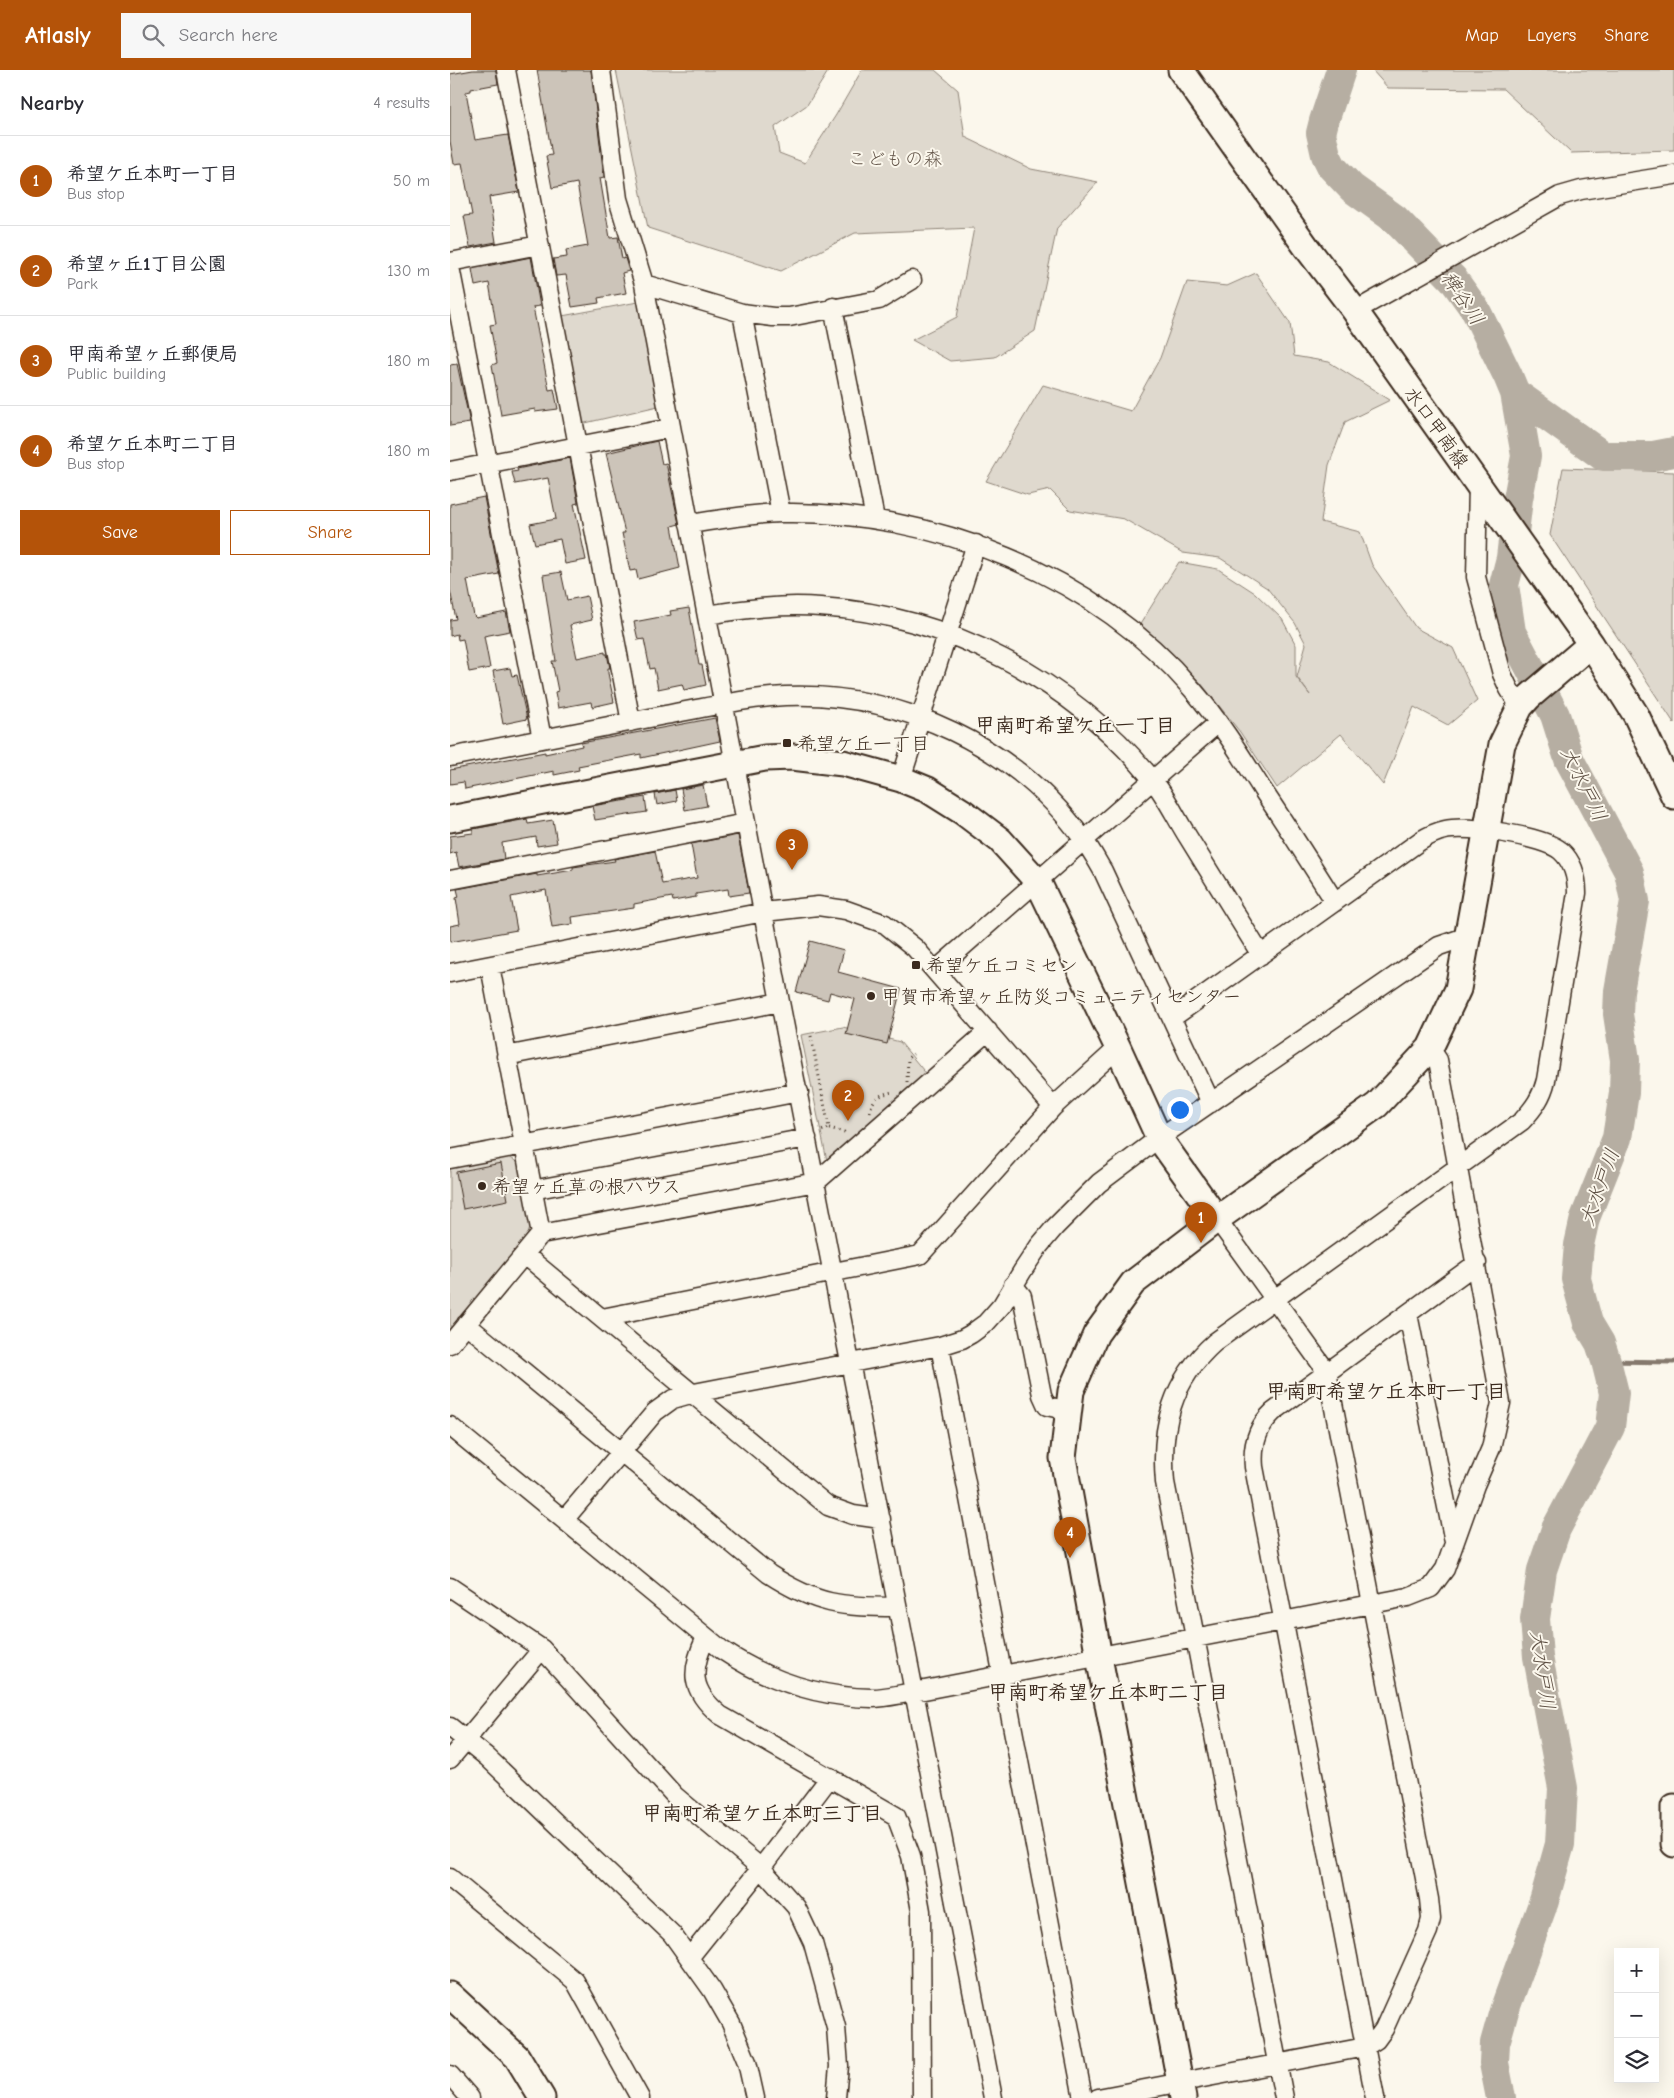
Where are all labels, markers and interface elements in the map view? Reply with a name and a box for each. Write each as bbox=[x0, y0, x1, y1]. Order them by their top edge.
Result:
search box bbox=[121, 13, 471, 58]
text: Atlasly bbox=[25, 21, 91, 49]
icon: search bbox=[139, 21, 167, 49]
text: Search here bbox=[179, 24, 278, 46]
text: Map bbox=[1465, 25, 1499, 46]
text: Layers bbox=[1527, 25, 1576, 46]
text: Share bbox=[1604, 25, 1649, 46]
text: Nearby bbox=[20, 91, 84, 115]
text: 4 results bbox=[373, 94, 430, 112]
park label: こどもの森 bbox=[847, 148, 943, 170]
text: 希望ケ丘本町一丁目 bbox=[67, 163, 238, 185]
text: 1 bbox=[33, 172, 39, 190]
text: 50 m bbox=[393, 172, 430, 190]
text: Bus stop bbox=[67, 185, 125, 203]
text: 希望ヶ丘1丁目公園 bbox=[67, 253, 226, 275]
text: 2 bbox=[32, 262, 40, 280]
text: 130 m bbox=[387, 262, 430, 280]
water label: 稗谷川 bbox=[1436, 267, 1489, 330]
text: Park bbox=[67, 275, 98, 293]
text: 甲南希望ヶ丘郵便局 bbox=[67, 343, 238, 365]
text: 3 bbox=[32, 352, 40, 370]
text: 180 m bbox=[387, 352, 430, 370]
text: Public building bbox=[67, 365, 166, 383]
street label: 水口甲南線 bbox=[1399, 383, 1473, 472]
text: 希望ケ丘本町二丁目 bbox=[67, 433, 238, 455]
text: 4 bbox=[32, 442, 40, 460]
text: 180 m bbox=[387, 442, 430, 460]
text: Bus stop bbox=[67, 455, 125, 473]
button: Save bbox=[20, 510, 220, 555]
button: Share bbox=[230, 510, 430, 555]
district label: 甲南町希望ケ丘一丁目 bbox=[975, 714, 1175, 737]
place label: 希望ケ丘一丁目 bbox=[797, 733, 930, 755]
marker: 希望ケ丘一丁目 bbox=[781, 737, 793, 749]
water label: 大水戸川 bbox=[1556, 743, 1611, 825]
pin: 3 bbox=[776, 829, 808, 870]
place label: 希望ケ丘コミセン bbox=[926, 955, 1078, 977]
marker: 希望ケ丘コミセン bbox=[910, 959, 922, 971]
place label: 甲賀市希望ヶ丘防災コミュニティセンター bbox=[881, 986, 1241, 1008]
marker: 甲賀市希望ヶ丘防災コミュニティセンター bbox=[865, 990, 877, 1002]
pin: 2 bbox=[832, 1080, 864, 1121]
your location bbox=[1167, 1097, 1193, 1123]
water label: 大水戸川 bbox=[1575, 1146, 1624, 1229]
place label: 希望ヶ丘草の根ハウス bbox=[492, 1176, 681, 1198]
marker: 希望ヶ丘草の根ハウス bbox=[476, 1180, 488, 1192]
pin: 1 bbox=[1185, 1202, 1217, 1243]
district label: 甲南町希望ケ丘本町一丁目 bbox=[1266, 1380, 1506, 1403]
pin: 4 bbox=[1054, 1517, 1086, 1558]
water label: 大水戸川 bbox=[1526, 1629, 1559, 1711]
district label: 甲南町希望ケ丘本町二丁目 bbox=[988, 1681, 1228, 1704]
district label: 甲南町希望ケ丘本町三丁目 bbox=[642, 1802, 882, 1825]
map controls bbox=[1614, 1948, 1659, 2083]
button: + bbox=[1614, 1948, 1659, 1993]
button: − bbox=[1614, 1993, 1659, 2038]
button: layers bbox=[1614, 2038, 1659, 2083]

